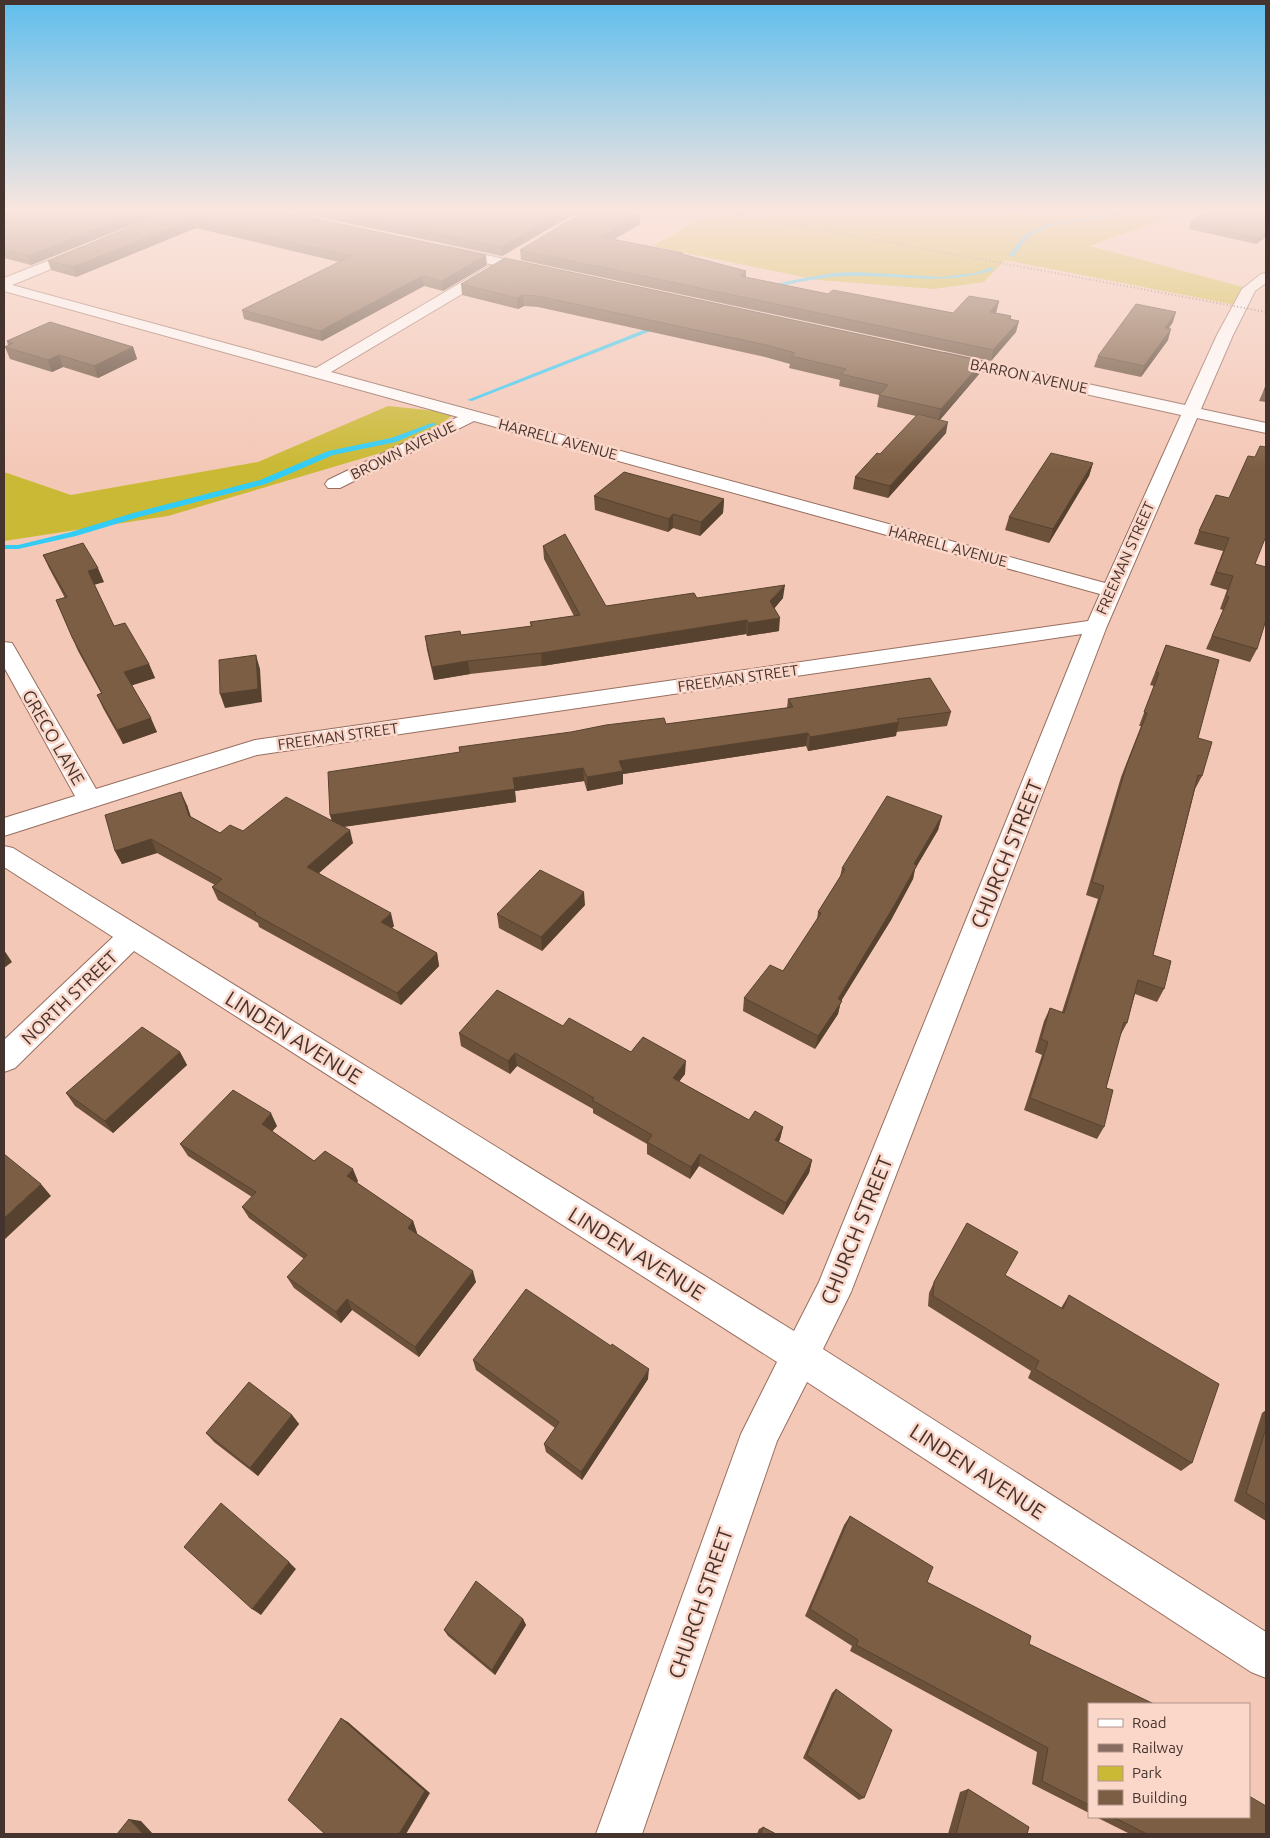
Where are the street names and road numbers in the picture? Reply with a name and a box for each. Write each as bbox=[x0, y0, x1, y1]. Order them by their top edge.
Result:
street label: BARRON AVENUE bbox=[969, 355, 1089, 397]
street label: HARRELL AVENUE bbox=[497, 415, 619, 463]
street label: BROWN AVENUE bbox=[348, 417, 458, 483]
street label: FREEMAN STREET bbox=[1092, 498, 1158, 617]
street label: HARRELL AVENUE bbox=[887, 522, 1009, 570]
street label: FREEMAN STREET bbox=[677, 661, 800, 695]
street label: GRECO LANE bbox=[19, 686, 89, 788]
street label: FREEMAN STREET bbox=[277, 719, 400, 753]
street label: CHURCH STREET bbox=[965, 776, 1047, 932]
street label: NORTH STREET bbox=[17, 946, 121, 1048]
street label: LINDEN AVENUE bbox=[221, 985, 367, 1089]
street label: CHURCH STREET bbox=[815, 1152, 897, 1308]
street label: LINDEN AVENUE bbox=[564, 1201, 710, 1305]
street label: LINDEN AVENUE bbox=[906, 1418, 1050, 1524]
street label: CHURCH STREET bbox=[663, 1524, 737, 1682]

